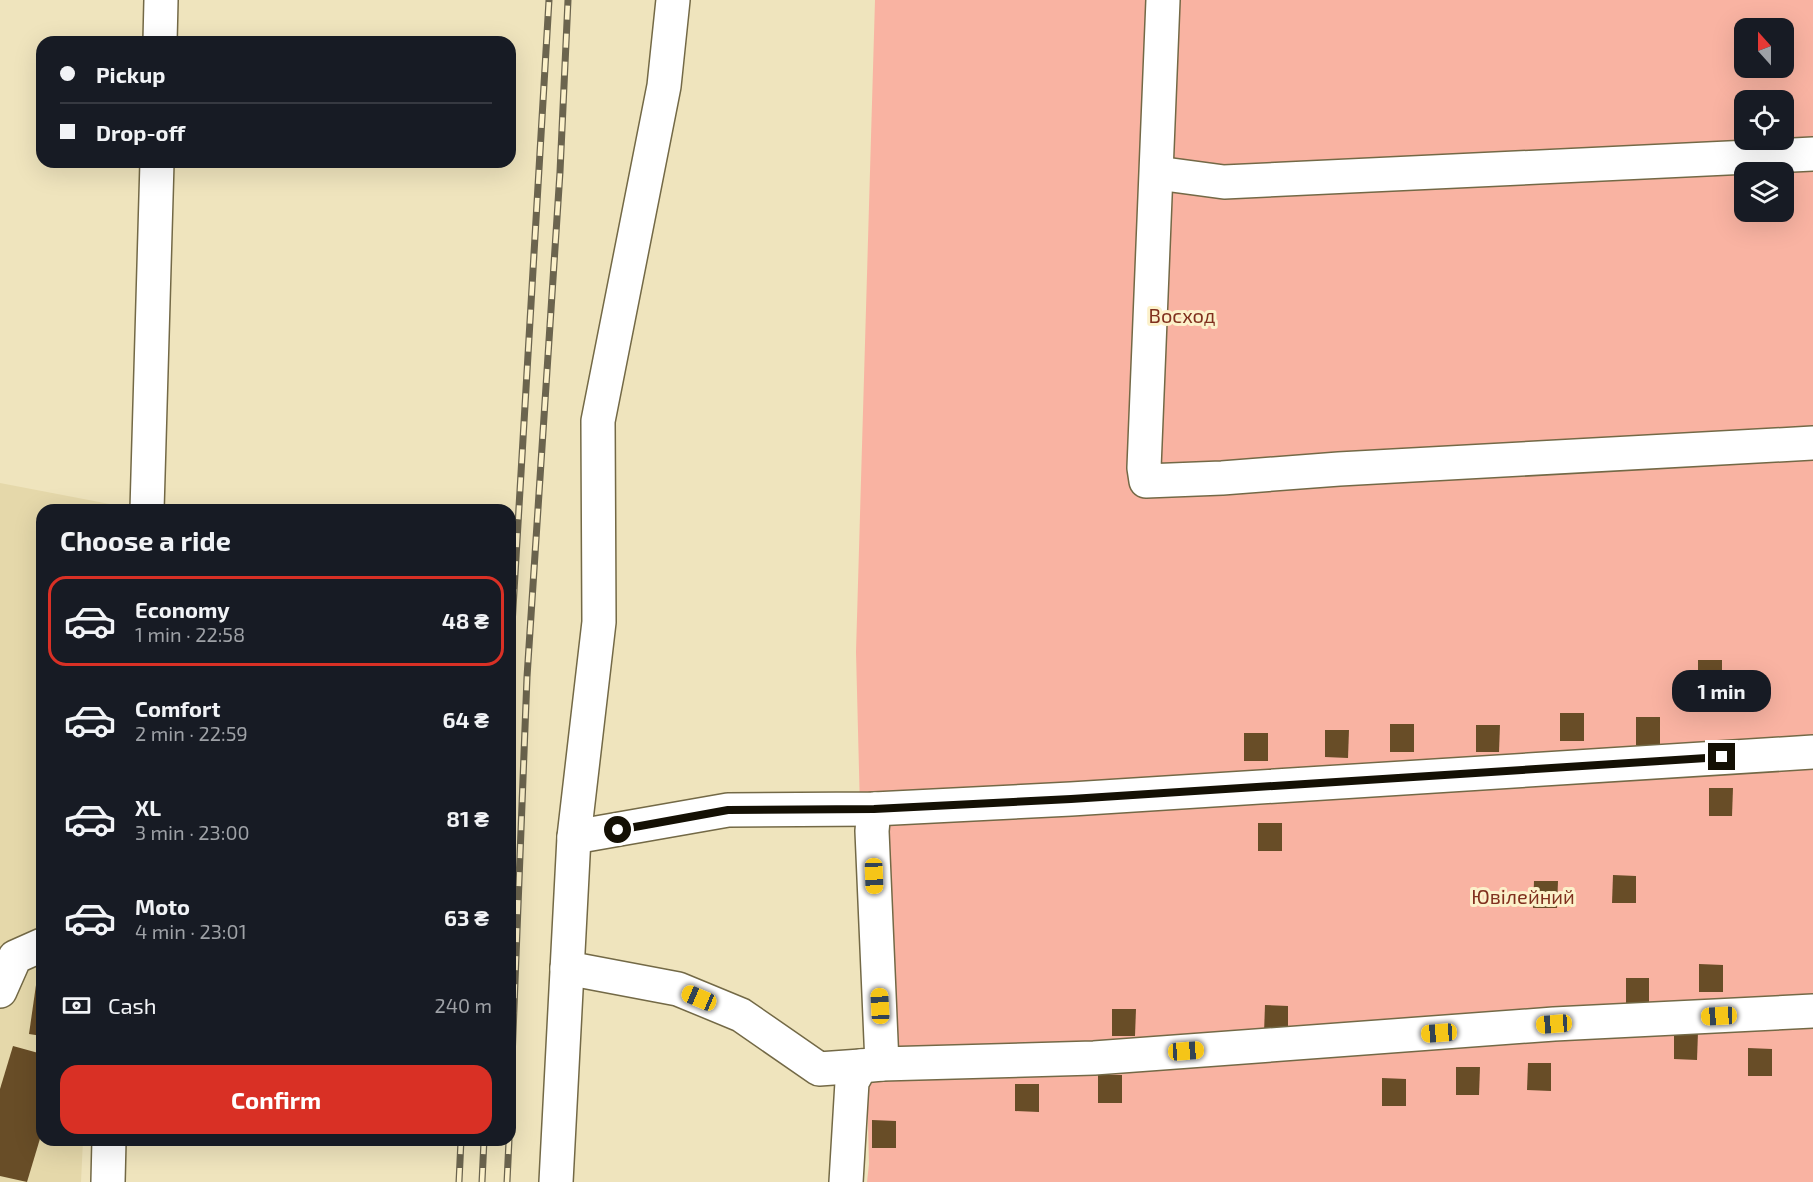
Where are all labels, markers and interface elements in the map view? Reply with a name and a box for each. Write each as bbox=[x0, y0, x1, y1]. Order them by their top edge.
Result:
north arrow bbox=[1734, 18, 1794, 78]
map controls bbox=[1734, 18, 1794, 222]
text: Pickup bbox=[96, 61, 165, 87]
button: locate bbox=[1734, 90, 1794, 150]
text: Drop-off bbox=[96, 119, 185, 145]
button: layers bbox=[1734, 162, 1794, 222]
park label: Восход bbox=[1149, 303, 1215, 327]
text: Choose a ride bbox=[60, 524, 231, 556]
icon: car bbox=[63, 594, 117, 648]
text: Economy bbox=[135, 596, 230, 622]
text: 48 ₴ bbox=[442, 607, 489, 633]
text: 1 min · 22:58 bbox=[135, 622, 245, 646]
callout: 1 min bbox=[1672, 670, 1772, 712]
text: 1 min bbox=[1697, 679, 1746, 703]
icon: car bbox=[63, 693, 117, 747]
text: Comfort bbox=[135, 695, 220, 721]
text: 64 ₴ bbox=[443, 706, 489, 732]
text: 2 min · 22:59 bbox=[135, 721, 248, 745]
route end bbox=[1708, 743, 1735, 770]
icon: car bbox=[63, 792, 117, 846]
text: XL bbox=[135, 794, 161, 820]
text: 81 ₴ bbox=[446, 805, 489, 831]
route start bbox=[604, 816, 631, 843]
text: 3 min · 23:00 bbox=[135, 820, 250, 844]
car bbox=[864, 858, 884, 894]
park label: Ювілейний bbox=[1471, 884, 1575, 908]
icon: car bbox=[63, 891, 117, 945]
text: Moto bbox=[135, 893, 190, 919]
text: 63 ₴ bbox=[444, 904, 489, 930]
text: 4 min · 23:01 bbox=[135, 919, 247, 943]
car bbox=[679, 983, 719, 1013]
car bbox=[870, 988, 890, 1024]
icon: cash bbox=[60, 989, 93, 1022]
text: Cash bbox=[108, 992, 157, 1018]
text: 240 m bbox=[434, 993, 492, 1017]
car bbox=[1701, 1006, 1737, 1026]
car bbox=[1535, 1014, 1573, 1034]
car bbox=[1420, 1023, 1458, 1043]
car bbox=[1167, 1041, 1205, 1061]
button: Confirm bbox=[60, 1065, 492, 1134]

